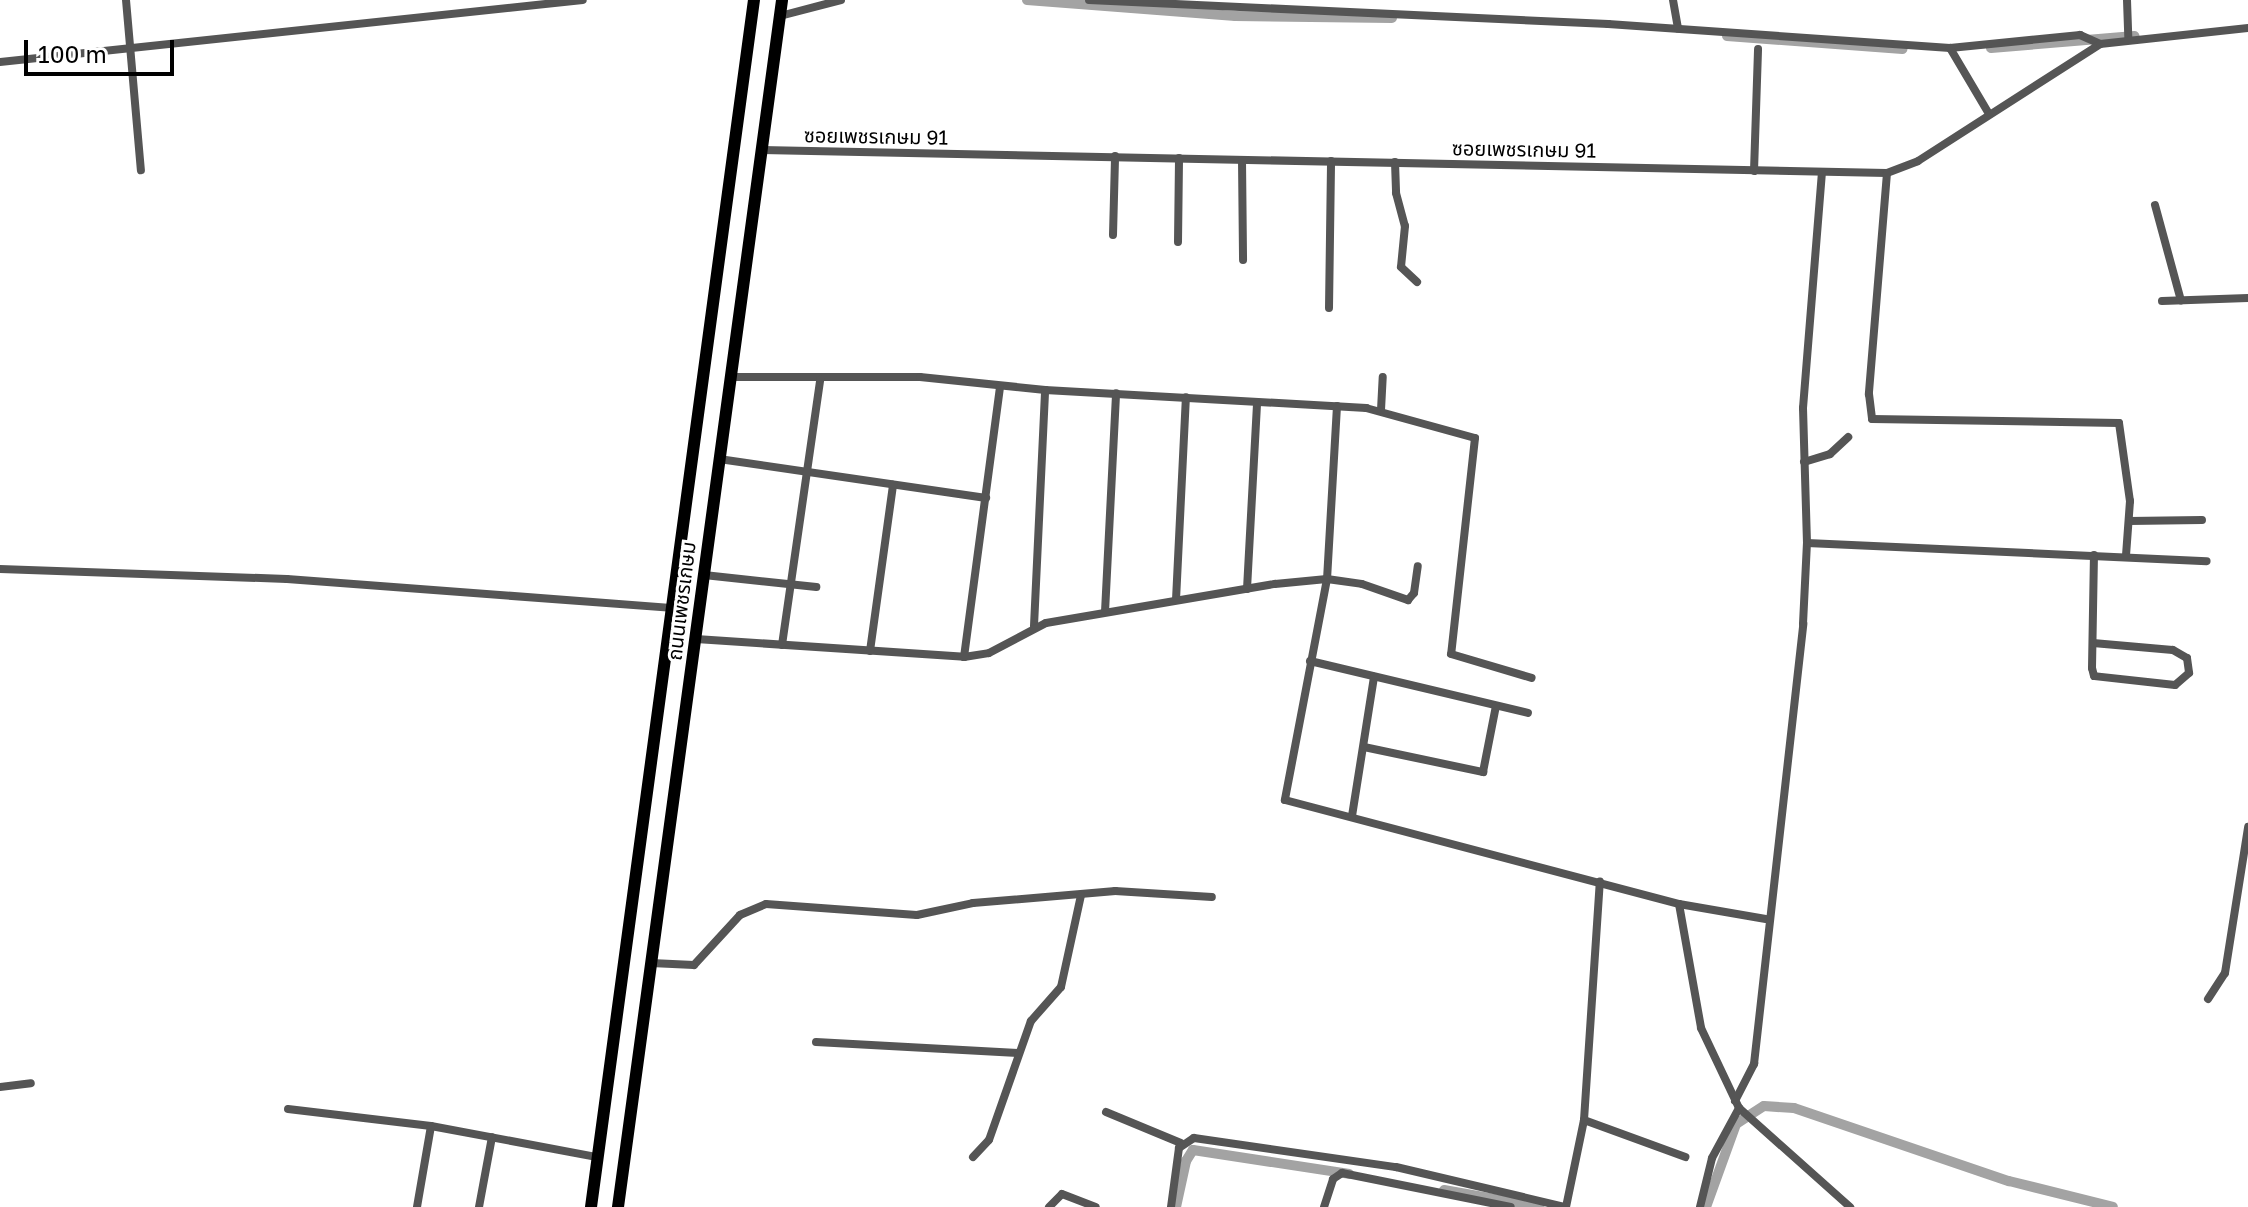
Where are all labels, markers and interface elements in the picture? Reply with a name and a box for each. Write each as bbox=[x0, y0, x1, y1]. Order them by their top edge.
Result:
scale bar bbox=[28, 24, 178, 74]
text: 100 m bbox=[38, 39, 107, 68]
street label: ซอยเพชรเกษม 91 bbox=[804, 123, 948, 149]
street label: ซอยเพชรเกษม 91 bbox=[1452, 136, 1596, 162]
street label: ถนนเพชรเกษม bbox=[662, 540, 700, 662]

